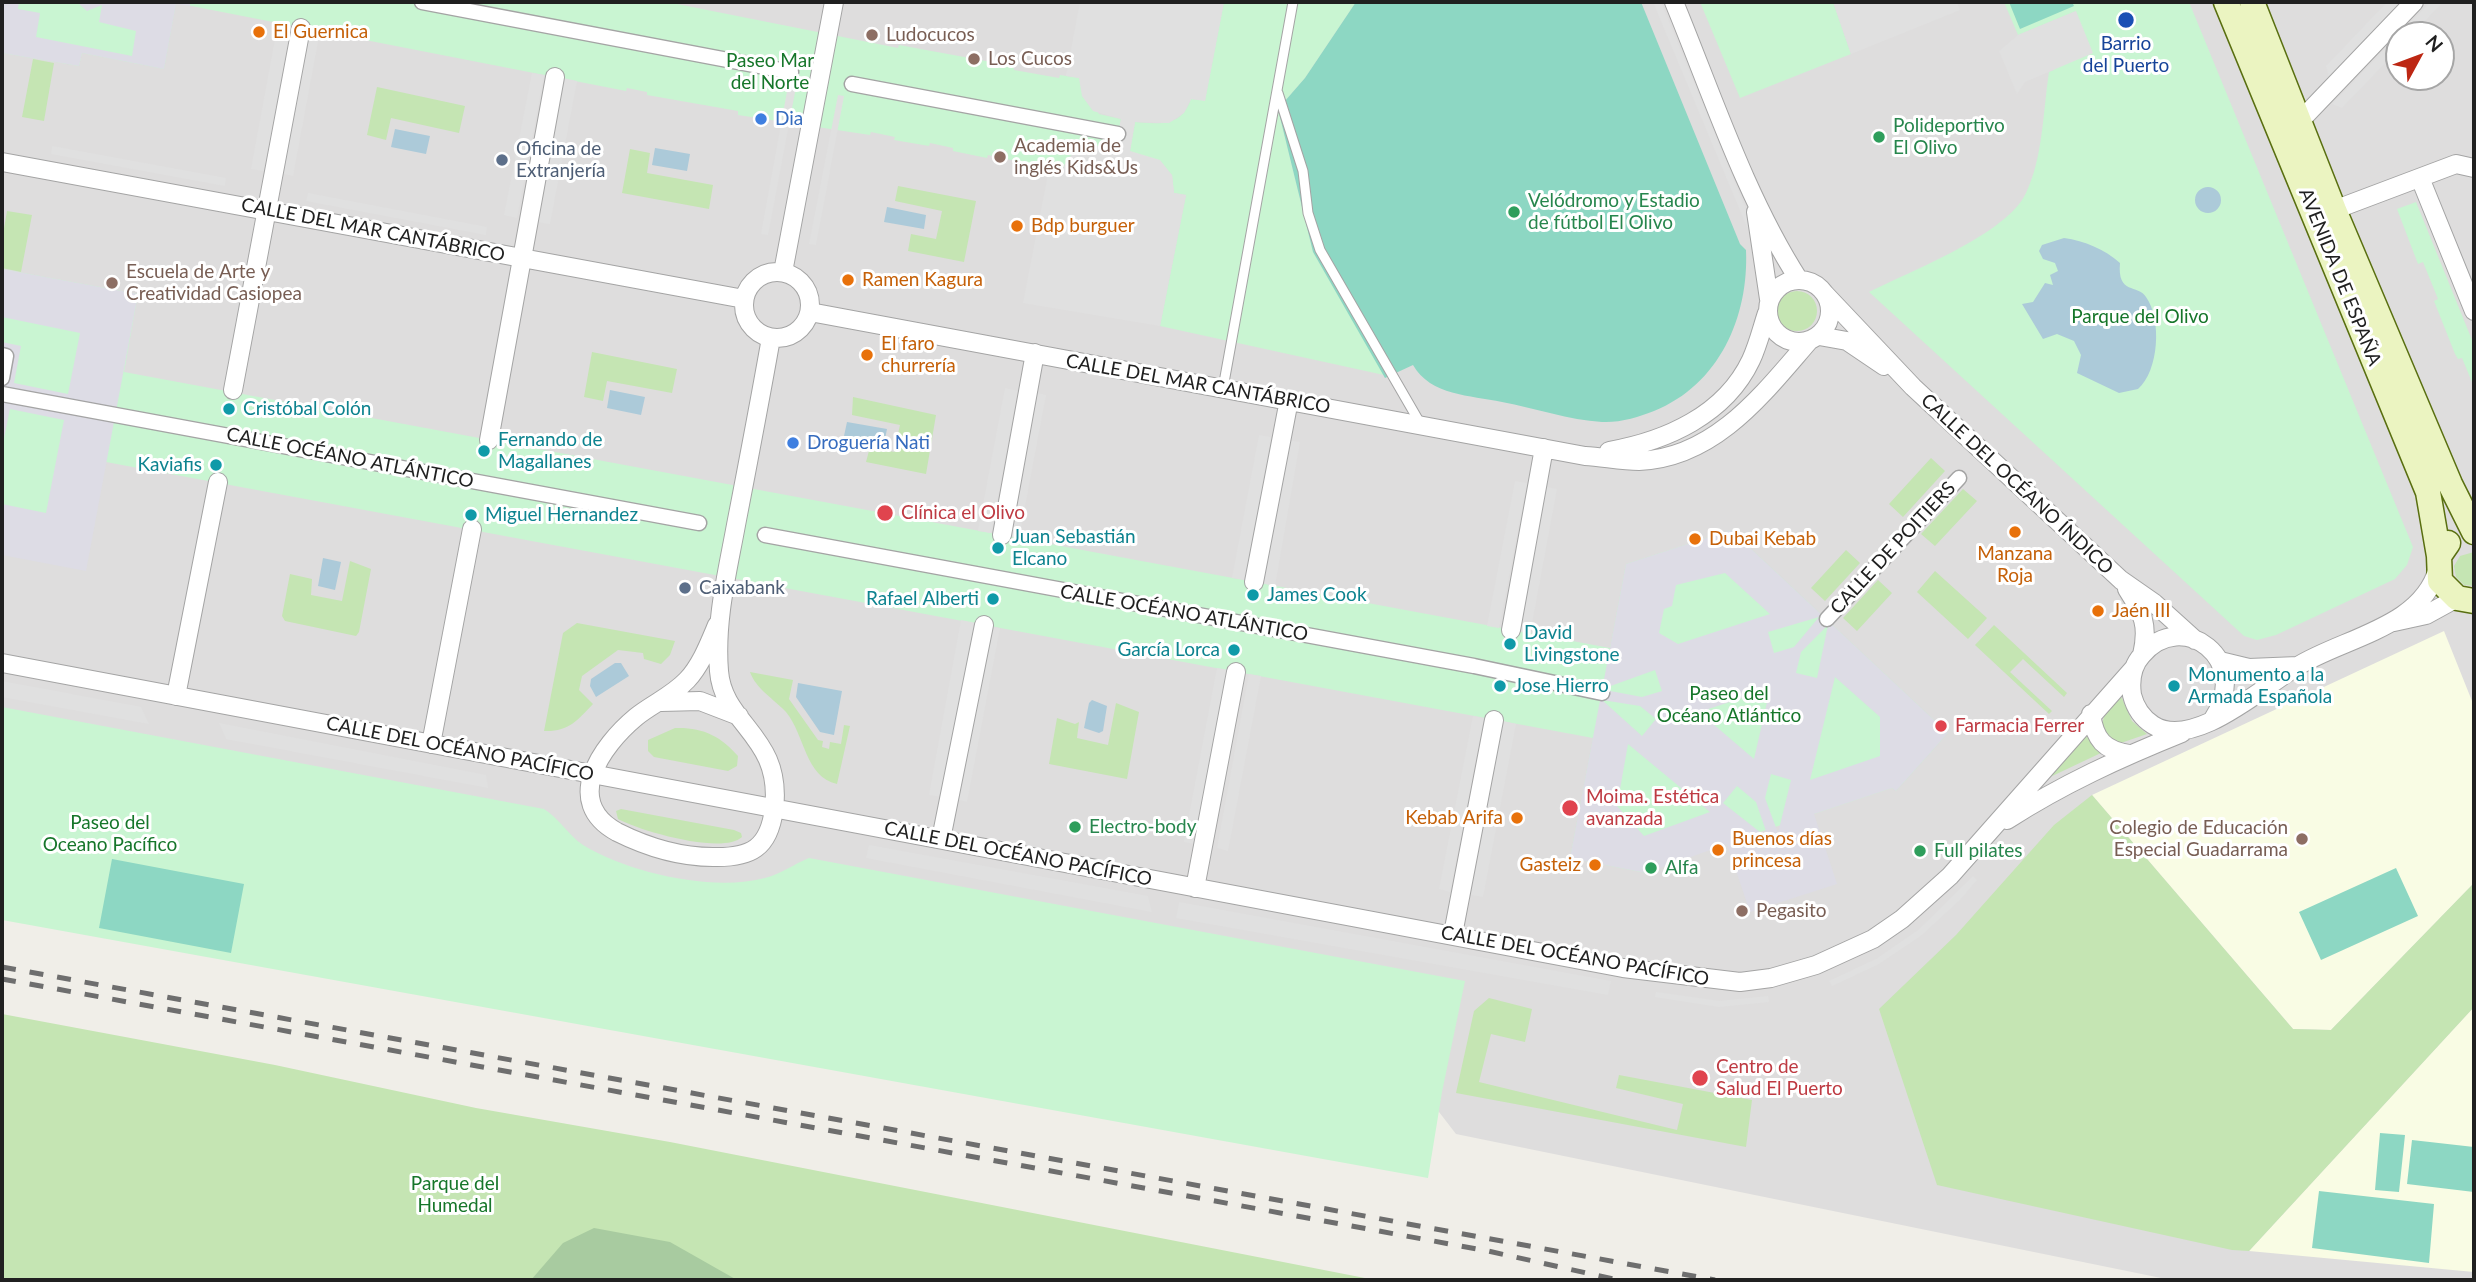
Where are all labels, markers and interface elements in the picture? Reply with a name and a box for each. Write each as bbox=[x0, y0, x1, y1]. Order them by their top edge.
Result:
marker: Barrio del Puerto bbox=[2116, 10, 2136, 30]
place label: El Guernica bbox=[273, 21, 368, 43]
north arrow bbox=[2385, 21, 2455, 91]
marker: El Guernica bbox=[251, 24, 267, 40]
place label: Ludocucos bbox=[886, 24, 975, 46]
marker: Ludocucos bbox=[864, 27, 880, 43]
text: N bbox=[2421, 30, 2448, 56]
place label: Barrio del Puerto bbox=[2083, 33, 2169, 77]
place label: Los Cucos bbox=[988, 48, 1072, 70]
park label: Paseo Mar del Norte bbox=[726, 50, 814, 94]
marker: Los Cucos bbox=[966, 51, 982, 67]
place label: Dia bbox=[775, 108, 803, 130]
marker: Dia bbox=[753, 111, 769, 127]
place label: Polideportivo El Olivo bbox=[1893, 115, 2005, 159]
marker: Polideportivo El Olivo bbox=[1871, 129, 1887, 145]
place label: Academia de inglés Kids&Us bbox=[1014, 135, 1138, 179]
place label: Oficina de Extranjería bbox=[516, 138, 606, 182]
marker: Academia de inglés Kids&Us bbox=[992, 149, 1008, 165]
marker: Oficina de Extranjería bbox=[494, 152, 510, 168]
street label: AVENIDA DE ESPAÑA bbox=[2294, 185, 2386, 369]
place label: Velódromo y Estadio de fútbol El Olivo bbox=[1528, 190, 1700, 234]
street label: CALLE DEL MAR CANTÁBRICO bbox=[239, 193, 507, 267]
marker: Velódromo y Estadio de fútbol El Olivo bbox=[1506, 204, 1522, 220]
place label: Bdp burguer bbox=[1031, 215, 1135, 237]
marker: Bdp burguer bbox=[1009, 218, 1025, 234]
place label: Escuela de Arte y Creatividad Casiopea bbox=[126, 261, 302, 305]
place label: Ramen Kagura bbox=[862, 269, 983, 291]
marker: Ramen Kagura bbox=[840, 272, 856, 288]
marker: Escuela de Arte y Creatividad Casiopea bbox=[104, 275, 120, 291]
park label: Parque del Olivo bbox=[2071, 306, 2209, 328]
place label: El faro churrería bbox=[881, 333, 956, 377]
marker: El faro churrería bbox=[859, 347, 875, 363]
street label: CALLE DEL MAR CANTÁBRICO bbox=[1064, 349, 1332, 419]
street label: CALLE DEL OCÉANO ÍNDICO bbox=[1916, 389, 2118, 579]
place label: Cristóbal Colón bbox=[243, 398, 371, 420]
marker: Cristóbal Colón bbox=[221, 401, 237, 417]
street label: CALLE OCÉANO ATLÁNTICO bbox=[225, 423, 475, 493]
place label: Fernando de Magallanes bbox=[498, 429, 602, 473]
place label: Droguería Nati bbox=[807, 432, 930, 454]
marker: Droguería Nati bbox=[785, 435, 801, 451]
marker: Fernando de Magallanes bbox=[476, 443, 492, 459]
place label: Kaviafis bbox=[137, 454, 202, 476]
marker: Kaviafis bbox=[208, 457, 224, 473]
street label: CALLE DE POITIERS bbox=[1826, 477, 1960, 619]
place label: Clínica el Olivo bbox=[901, 502, 1025, 524]
marker: Clínica el Olivo bbox=[875, 503, 895, 523]
place label: Miguel Hernandez bbox=[485, 504, 638, 526]
marker: Miguel Hernandez bbox=[463, 507, 479, 523]
marker: Manzana Roja bbox=[2007, 524, 2023, 540]
place label: Juan Sebastián Elcano bbox=[1012, 526, 1136, 570]
place label: Dubai Kebab bbox=[1709, 528, 1816, 550]
marker: Dubai Kebab bbox=[1687, 531, 1703, 547]
marker: Juan Sebastián Elcano bbox=[990, 540, 1006, 556]
place label: Manzana Roja bbox=[1977, 543, 2053, 587]
place label: Caixabank bbox=[699, 577, 785, 599]
marker: Caixabank bbox=[677, 580, 693, 596]
street label: CALLE OCÉANO ATLÁNTICO bbox=[1058, 580, 1310, 646]
place label: James Cook bbox=[1267, 584, 1367, 606]
marker: James Cook bbox=[1245, 587, 1261, 603]
place label: Rafael Alberti bbox=[866, 588, 979, 610]
marker: Rafael Alberti bbox=[985, 591, 1001, 607]
place label: Jaén III bbox=[2112, 600, 2171, 622]
marker: Jaén III bbox=[2090, 603, 2106, 619]
place label: David Livingstone bbox=[1524, 622, 1620, 666]
marker: David Livingstone bbox=[1502, 636, 1518, 652]
place label: García Lorca bbox=[1117, 639, 1220, 661]
marker: García Lorca bbox=[1226, 642, 1242, 658]
place label: Monumento a la Armada Española bbox=[2188, 664, 2332, 708]
place label: Jose Hierro bbox=[1514, 675, 1609, 697]
marker: Jose Hierro bbox=[1492, 678, 1508, 694]
marker: Monumento a la Armada Española bbox=[2166, 678, 2182, 694]
park label: Paseo del Océano Atlántico bbox=[1657, 683, 1801, 727]
street label: CALLE DEL OCÉANO PACÍFICO bbox=[324, 712, 596, 786]
place label: Farmacia Ferrer bbox=[1955, 715, 2084, 737]
marker: Farmacia Ferrer bbox=[1933, 718, 1949, 734]
place label: Moima. Estética avanzada bbox=[1586, 786, 1719, 830]
marker: Moima. Estética avanzada bbox=[1560, 798, 1580, 818]
place label: Kebab Arifa bbox=[1405, 807, 1503, 829]
marker: Kebab Arifa bbox=[1509, 810, 1525, 826]
park label: Paseo del Oceano Pacífico bbox=[43, 812, 177, 856]
place label: Electro-body bbox=[1089, 816, 1196, 838]
street label: CALLE DEL OCÉANO PACÍFICO bbox=[882, 817, 1154, 891]
place label: Colegio de Educación Especial Guadarrama bbox=[2109, 817, 2288, 861]
marker: Electro-body bbox=[1067, 819, 1083, 835]
place label: Buenos días princesa bbox=[1732, 828, 1832, 872]
marker: Colegio de Educación Especial Guadarrama bbox=[2294, 831, 2310, 847]
place label: Full pilates bbox=[1934, 840, 2022, 862]
marker: Buenos días princesa bbox=[1710, 842, 1726, 858]
marker: Full pilates bbox=[1912, 843, 1928, 859]
place label: Gasteiz bbox=[1520, 854, 1581, 876]
marker: Gasteiz bbox=[1587, 857, 1603, 873]
place label: Alfa bbox=[1665, 857, 1698, 879]
marker: Alfa bbox=[1643, 860, 1659, 876]
place label: Pegasito bbox=[1756, 900, 1827, 922]
marker: Pegasito bbox=[1734, 903, 1750, 919]
street label: CALLE DEL OCÉANO PACÍFICO bbox=[1439, 921, 1711, 991]
place label: Centro de Salud El Puerto bbox=[1716, 1056, 1843, 1100]
marker: Centro de Salud El Puerto bbox=[1690, 1068, 1710, 1088]
park label: Parque del Humedal bbox=[411, 1173, 499, 1217]

